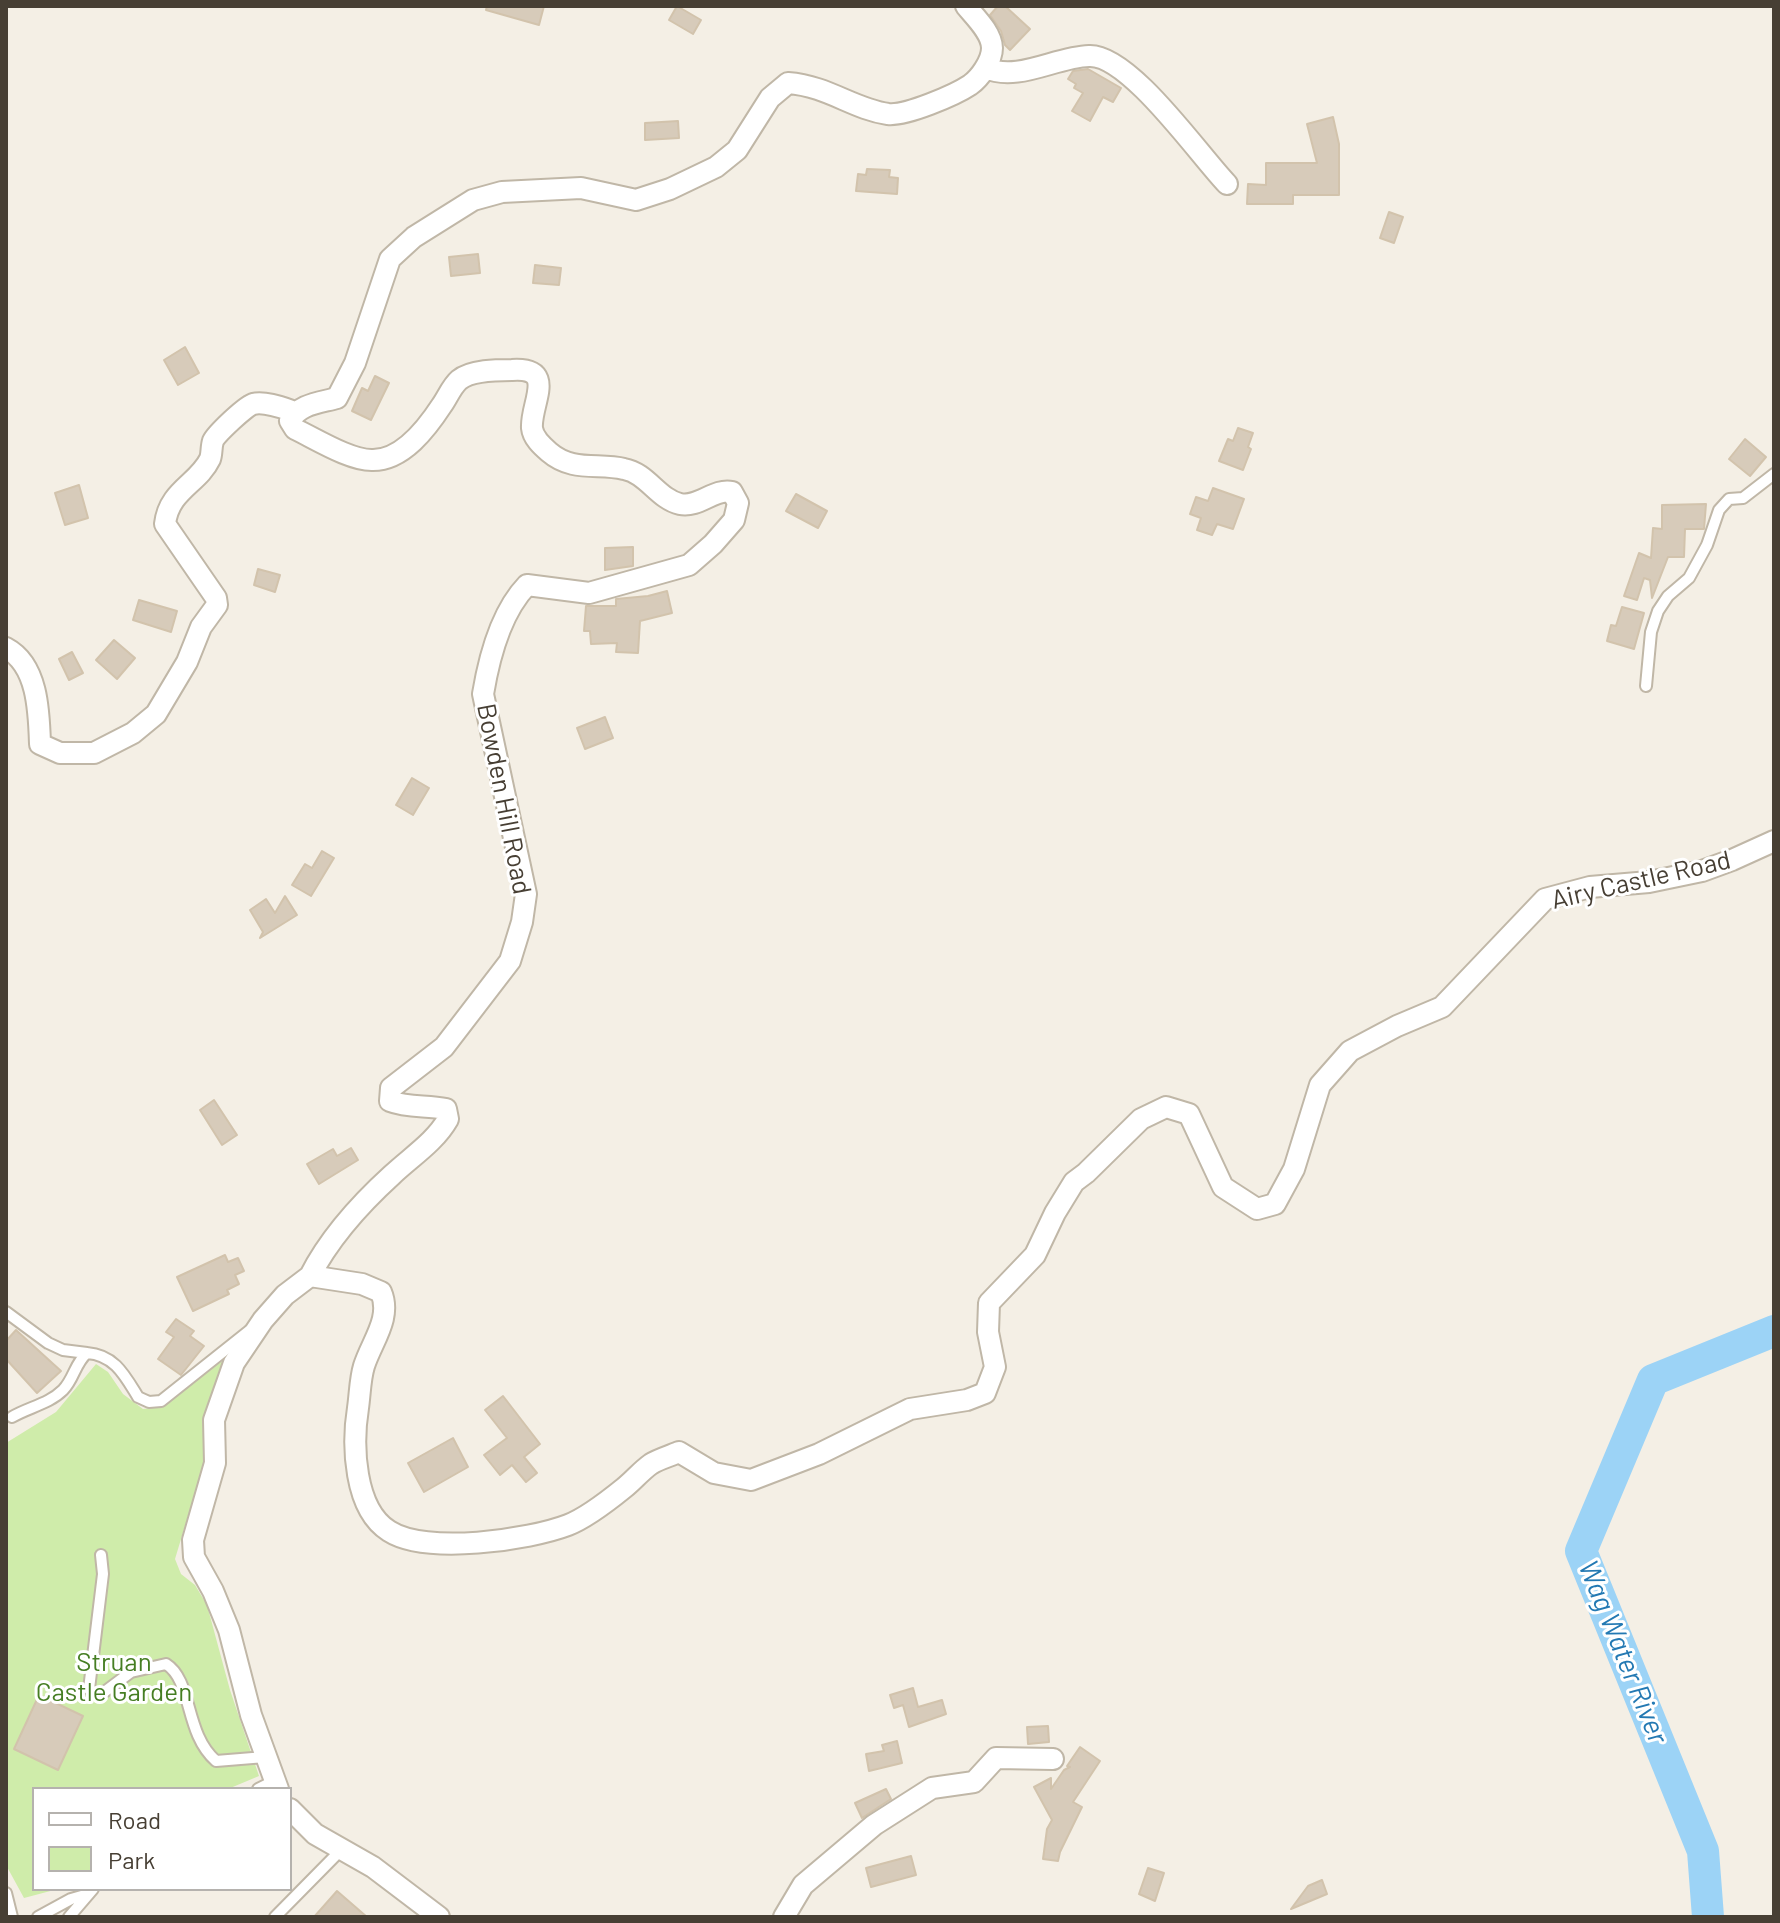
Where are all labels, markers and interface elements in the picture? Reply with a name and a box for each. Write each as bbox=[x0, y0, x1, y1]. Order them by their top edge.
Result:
street label: Bowden Hill Road bbox=[470, 701, 538, 897]
street label: Airy Castle Road bbox=[1548, 844, 1734, 916]
water label: Wag Water River bbox=[1571, 1556, 1675, 1748]
park label: Struan Castle Garden bbox=[36, 1646, 192, 1708]
legend bbox=[32, 1787, 292, 1891]
text: Road bbox=[108, 1805, 161, 1834]
text: Park bbox=[108, 1845, 155, 1874]

